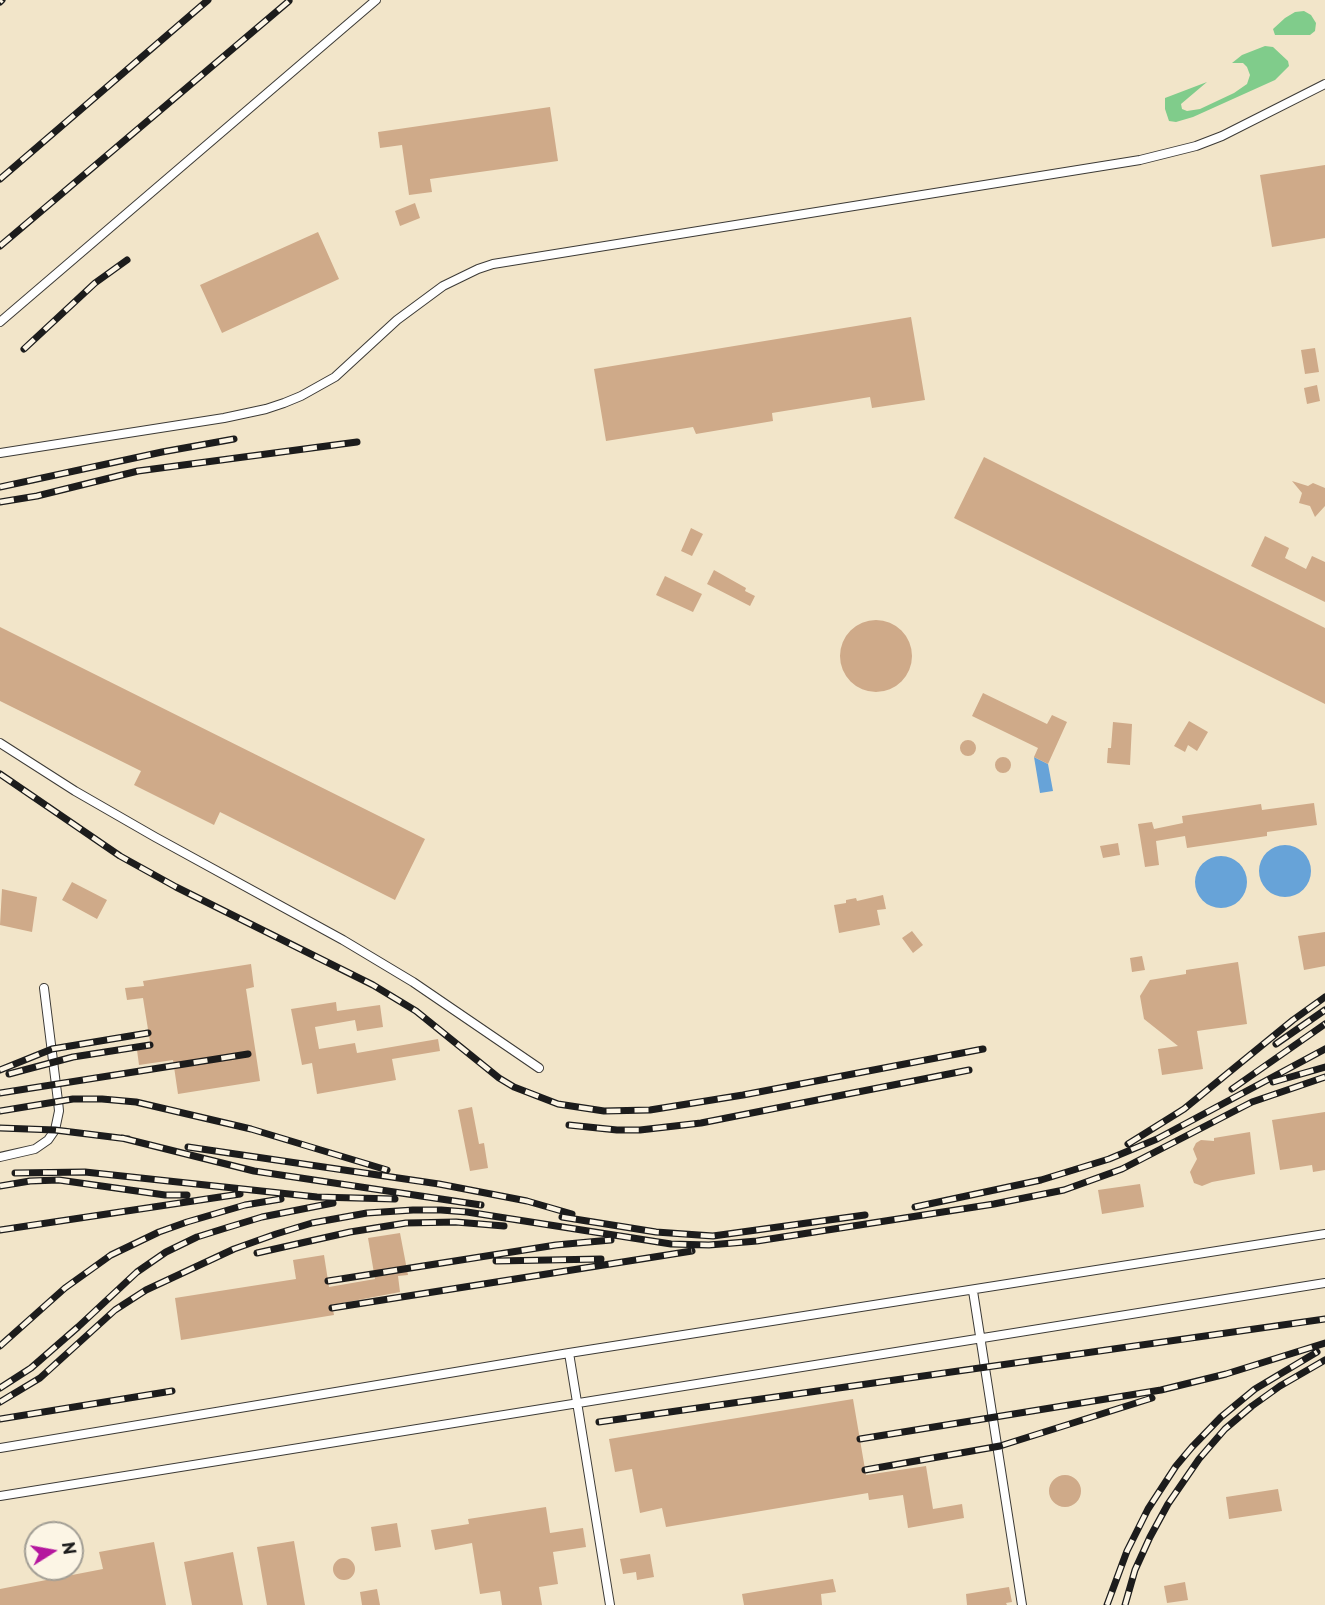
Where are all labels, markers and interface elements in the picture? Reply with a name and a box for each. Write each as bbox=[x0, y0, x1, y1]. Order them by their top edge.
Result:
north arrow bbox=[24, 1521, 84, 1581]
text: N bbox=[57, 1539, 83, 1556]

